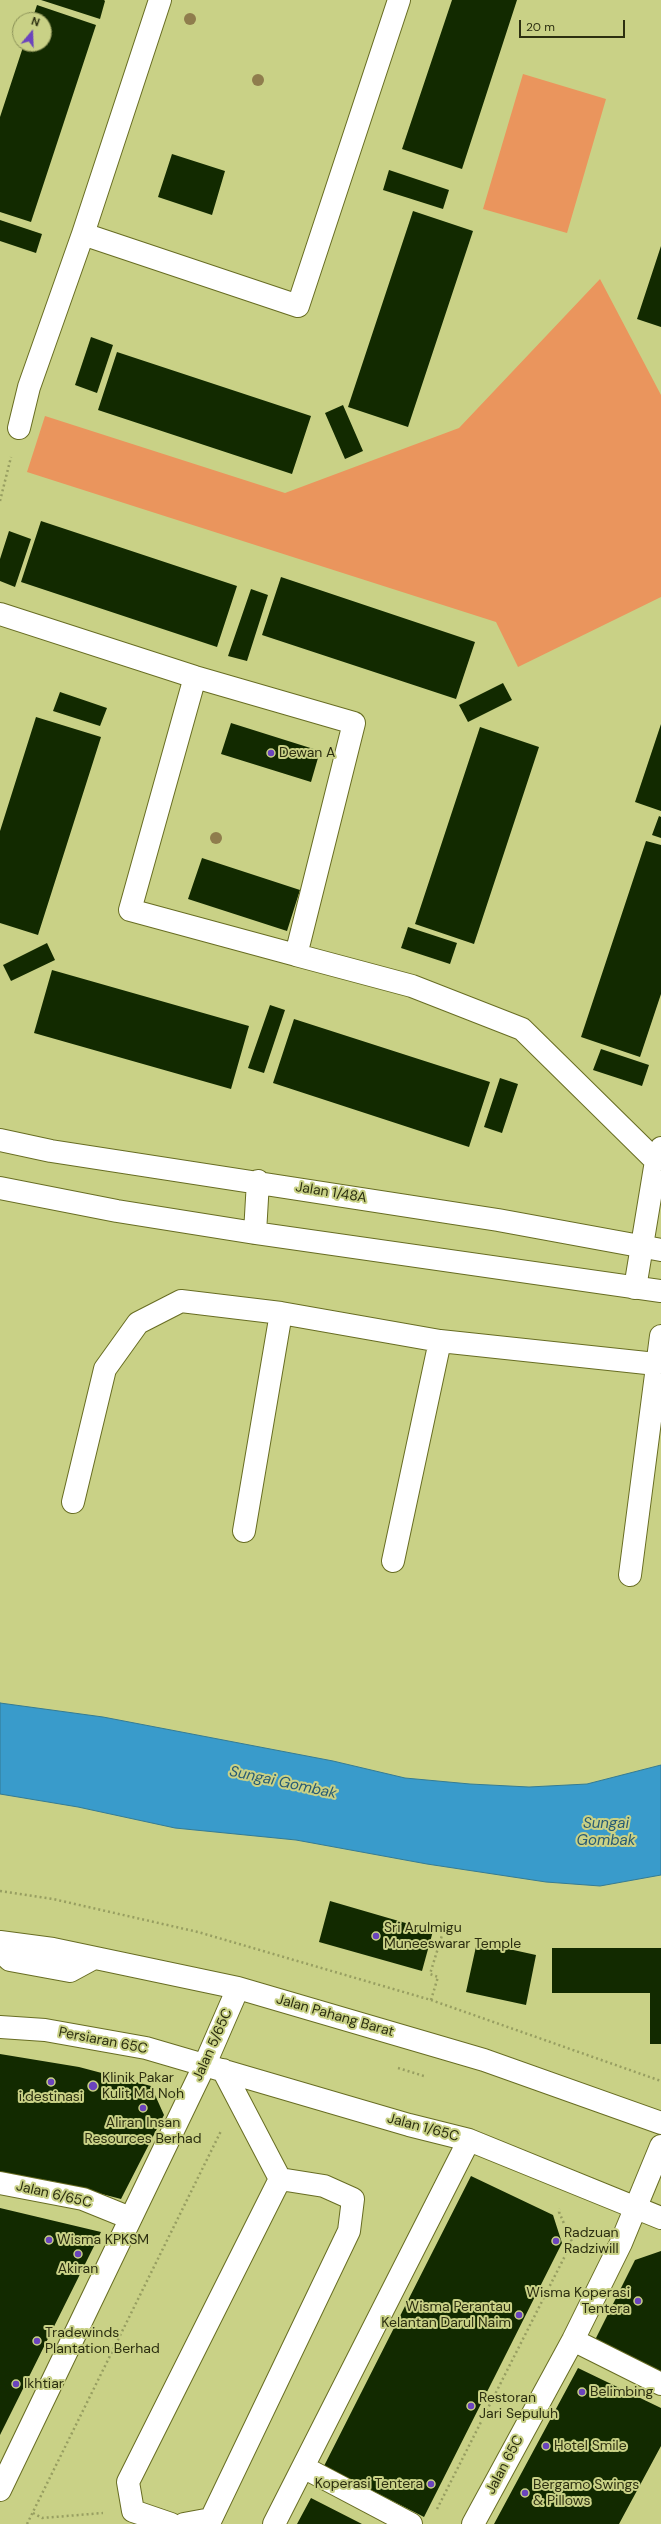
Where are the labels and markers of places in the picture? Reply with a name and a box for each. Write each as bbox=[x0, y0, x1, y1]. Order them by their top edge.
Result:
place label: Dewan A bbox=[279, 745, 335, 761]
marker: Dewan A bbox=[266, 748, 276, 758]
place label: Sri Arulmigu Muneeswarar Temple bbox=[384, 1920, 521, 1952]
marker: Sri Arulmigu Muneeswarar Temple bbox=[371, 1931, 381, 1941]
place label: Klinik Pakar Kulit Md Noh bbox=[102, 2070, 184, 2102]
marker: i.destinasi bbox=[46, 2077, 56, 2087]
marker: Klinik Pakar Kulit Md Noh bbox=[87, 2080, 99, 2092]
place label: i.destinasi bbox=[19, 2089, 83, 2105]
marker: Aliran Insan Resources Berhad bbox=[138, 2103, 148, 2113]
place label: Aliran Insan Resources Berhad bbox=[85, 2115, 201, 2148]
place label: Radzuan Radziwill bbox=[564, 2225, 619, 2258]
place label: Wisma KPKSM bbox=[57, 2232, 149, 2248]
marker: Wisma KPKSM bbox=[44, 2235, 54, 2245]
marker: Radzuan Radziwill bbox=[551, 2236, 561, 2246]
marker: Akiran bbox=[73, 2249, 83, 2259]
place label: Akiran bbox=[58, 2261, 98, 2277]
place label: Wisma Koperasi Tentera bbox=[526, 2285, 630, 2318]
marker: Wisma Koperasi Tentera bbox=[633, 2296, 643, 2306]
place label: Wisma Perantau Kelantan Darul Naim bbox=[381, 2299, 511, 2332]
marker: Wisma Perantau Kelantan Darul Naim bbox=[514, 2310, 524, 2320]
place label: Tradewinds Plantation Berhad bbox=[45, 2325, 160, 2358]
marker: Tradewinds Plantation Berhad bbox=[32, 2336, 42, 2346]
place label: Ikhtiar bbox=[24, 2376, 64, 2392]
marker: Ikhtiar bbox=[11, 2379, 21, 2389]
place label: Belimbing bbox=[590, 2384, 653, 2400]
marker: Belimbing bbox=[577, 2387, 587, 2397]
place label: Restoran Jari Sepuluh bbox=[479, 2390, 558, 2422]
marker: Restoran Jari Sepuluh bbox=[466, 2401, 476, 2411]
place label: Hotel Smile bbox=[554, 2438, 627, 2454]
marker: Hotel Smile bbox=[541, 2441, 551, 2451]
place label: Koperasi Tentera bbox=[315, 2476, 423, 2492]
place label: Bergamo Swings & Pillows bbox=[533, 2477, 639, 2510]
marker: Koperasi Tentera bbox=[426, 2479, 436, 2489]
marker: Bergamo Swings & Pillows bbox=[520, 2488, 530, 2498]

